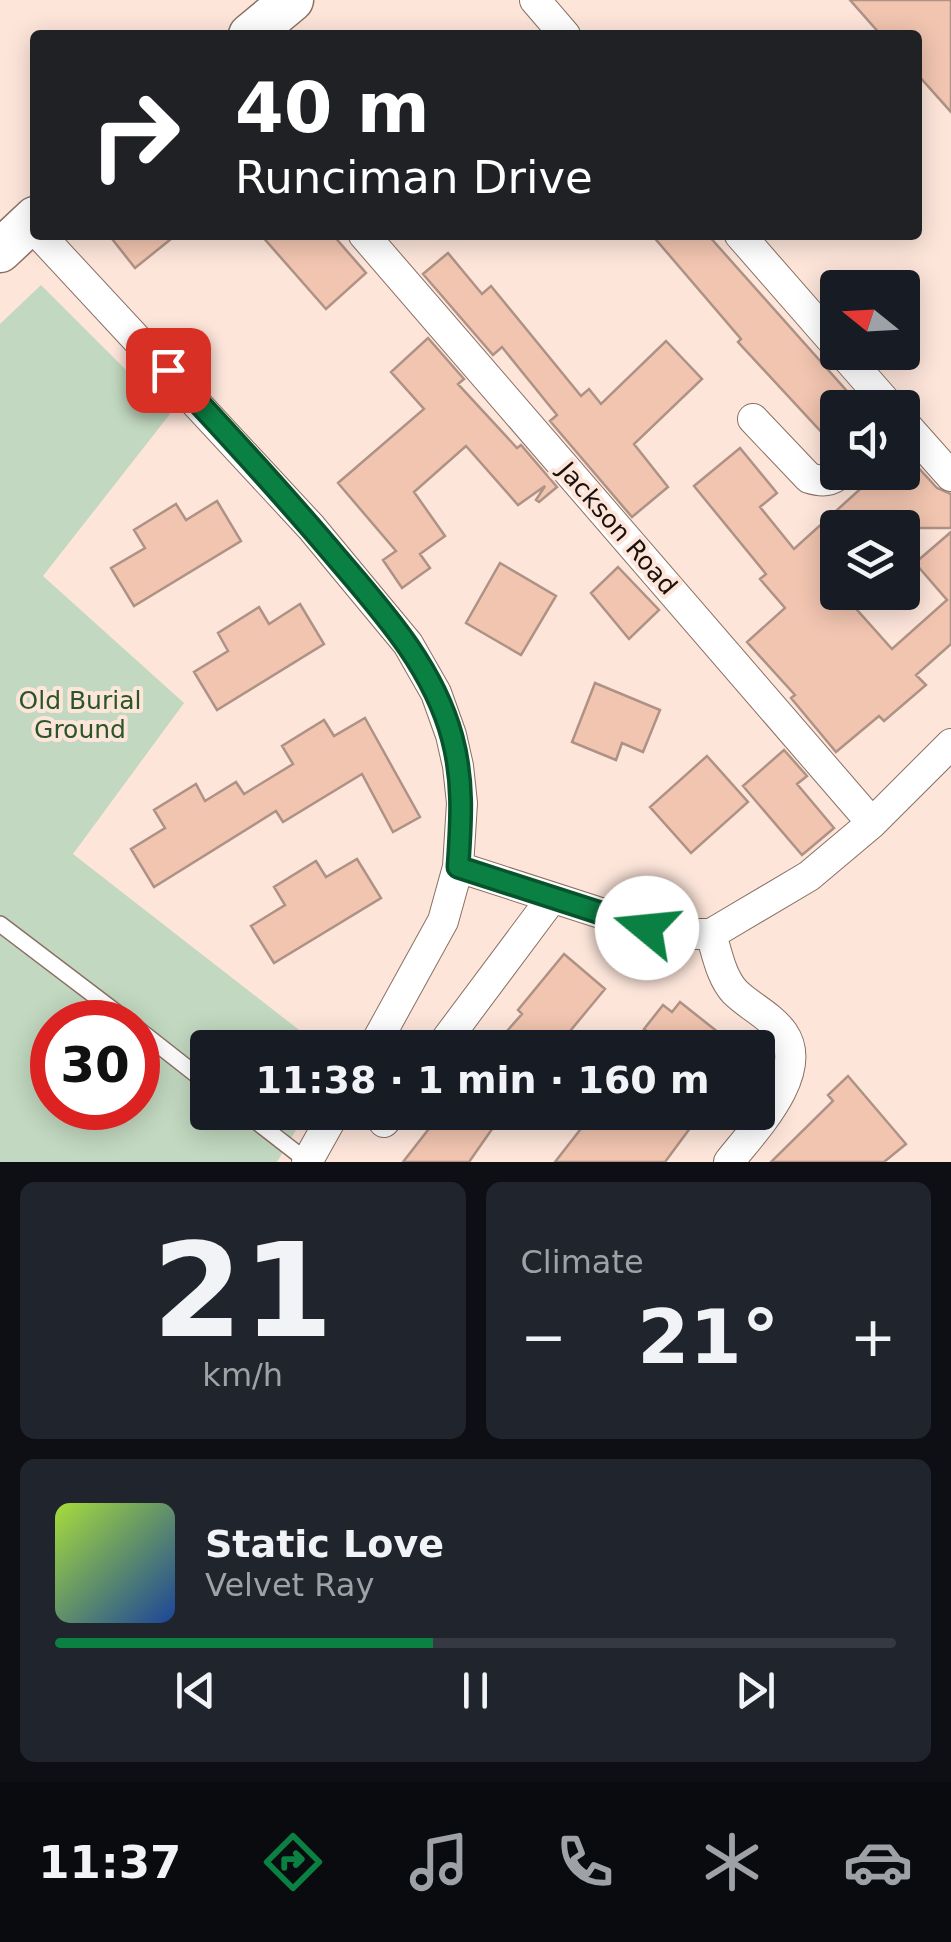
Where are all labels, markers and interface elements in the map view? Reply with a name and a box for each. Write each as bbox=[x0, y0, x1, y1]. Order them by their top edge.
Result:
text: 40 m bbox=[235, 67, 430, 149]
icon: right bbox=[70, 70, 200, 200]
text: Runciman Drive bbox=[235, 151, 593, 204]
north arrow bbox=[820, 270, 920, 370]
map controls bbox=[820, 270, 920, 610]
pin bbox=[126, 328, 211, 413]
icon: arrive bbox=[141, 343, 196, 398]
button: sound bbox=[820, 390, 920, 490]
street label: Jackson Road bbox=[551, 455, 683, 600]
button: layers bbox=[820, 510, 920, 610]
park label: Old Burial Ground bbox=[19, 686, 141, 744]
position arrow bbox=[595, 876, 699, 980]
speed limit sign: 30 bbox=[30, 1000, 160, 1130]
text: 11:38 · 1 min · 160 m bbox=[255, 1058, 710, 1102]
text: 21 bbox=[152, 1215, 333, 1367]
text: Climate bbox=[521, 1243, 644, 1281]
text: 21° bbox=[637, 1293, 779, 1381]
text: − bbox=[521, 1305, 567, 1369]
text: + bbox=[850, 1305, 896, 1369]
text: km/h bbox=[202, 1356, 283, 1394]
text: Static Love bbox=[205, 1522, 444, 1566]
text: Velvet Ray bbox=[205, 1566, 374, 1604]
icon: previous bbox=[168, 1663, 223, 1718]
icon: pause bbox=[448, 1663, 503, 1718]
icon: next bbox=[728, 1663, 783, 1718]
icon: directions bbox=[258, 1827, 328, 1897]
icon: music bbox=[404, 1827, 474, 1897]
icon: phone bbox=[550, 1827, 620, 1897]
icon: climate bbox=[697, 1827, 767, 1897]
icon: car bbox=[843, 1827, 913, 1897]
text: 11:37 bbox=[38, 1836, 181, 1889]

